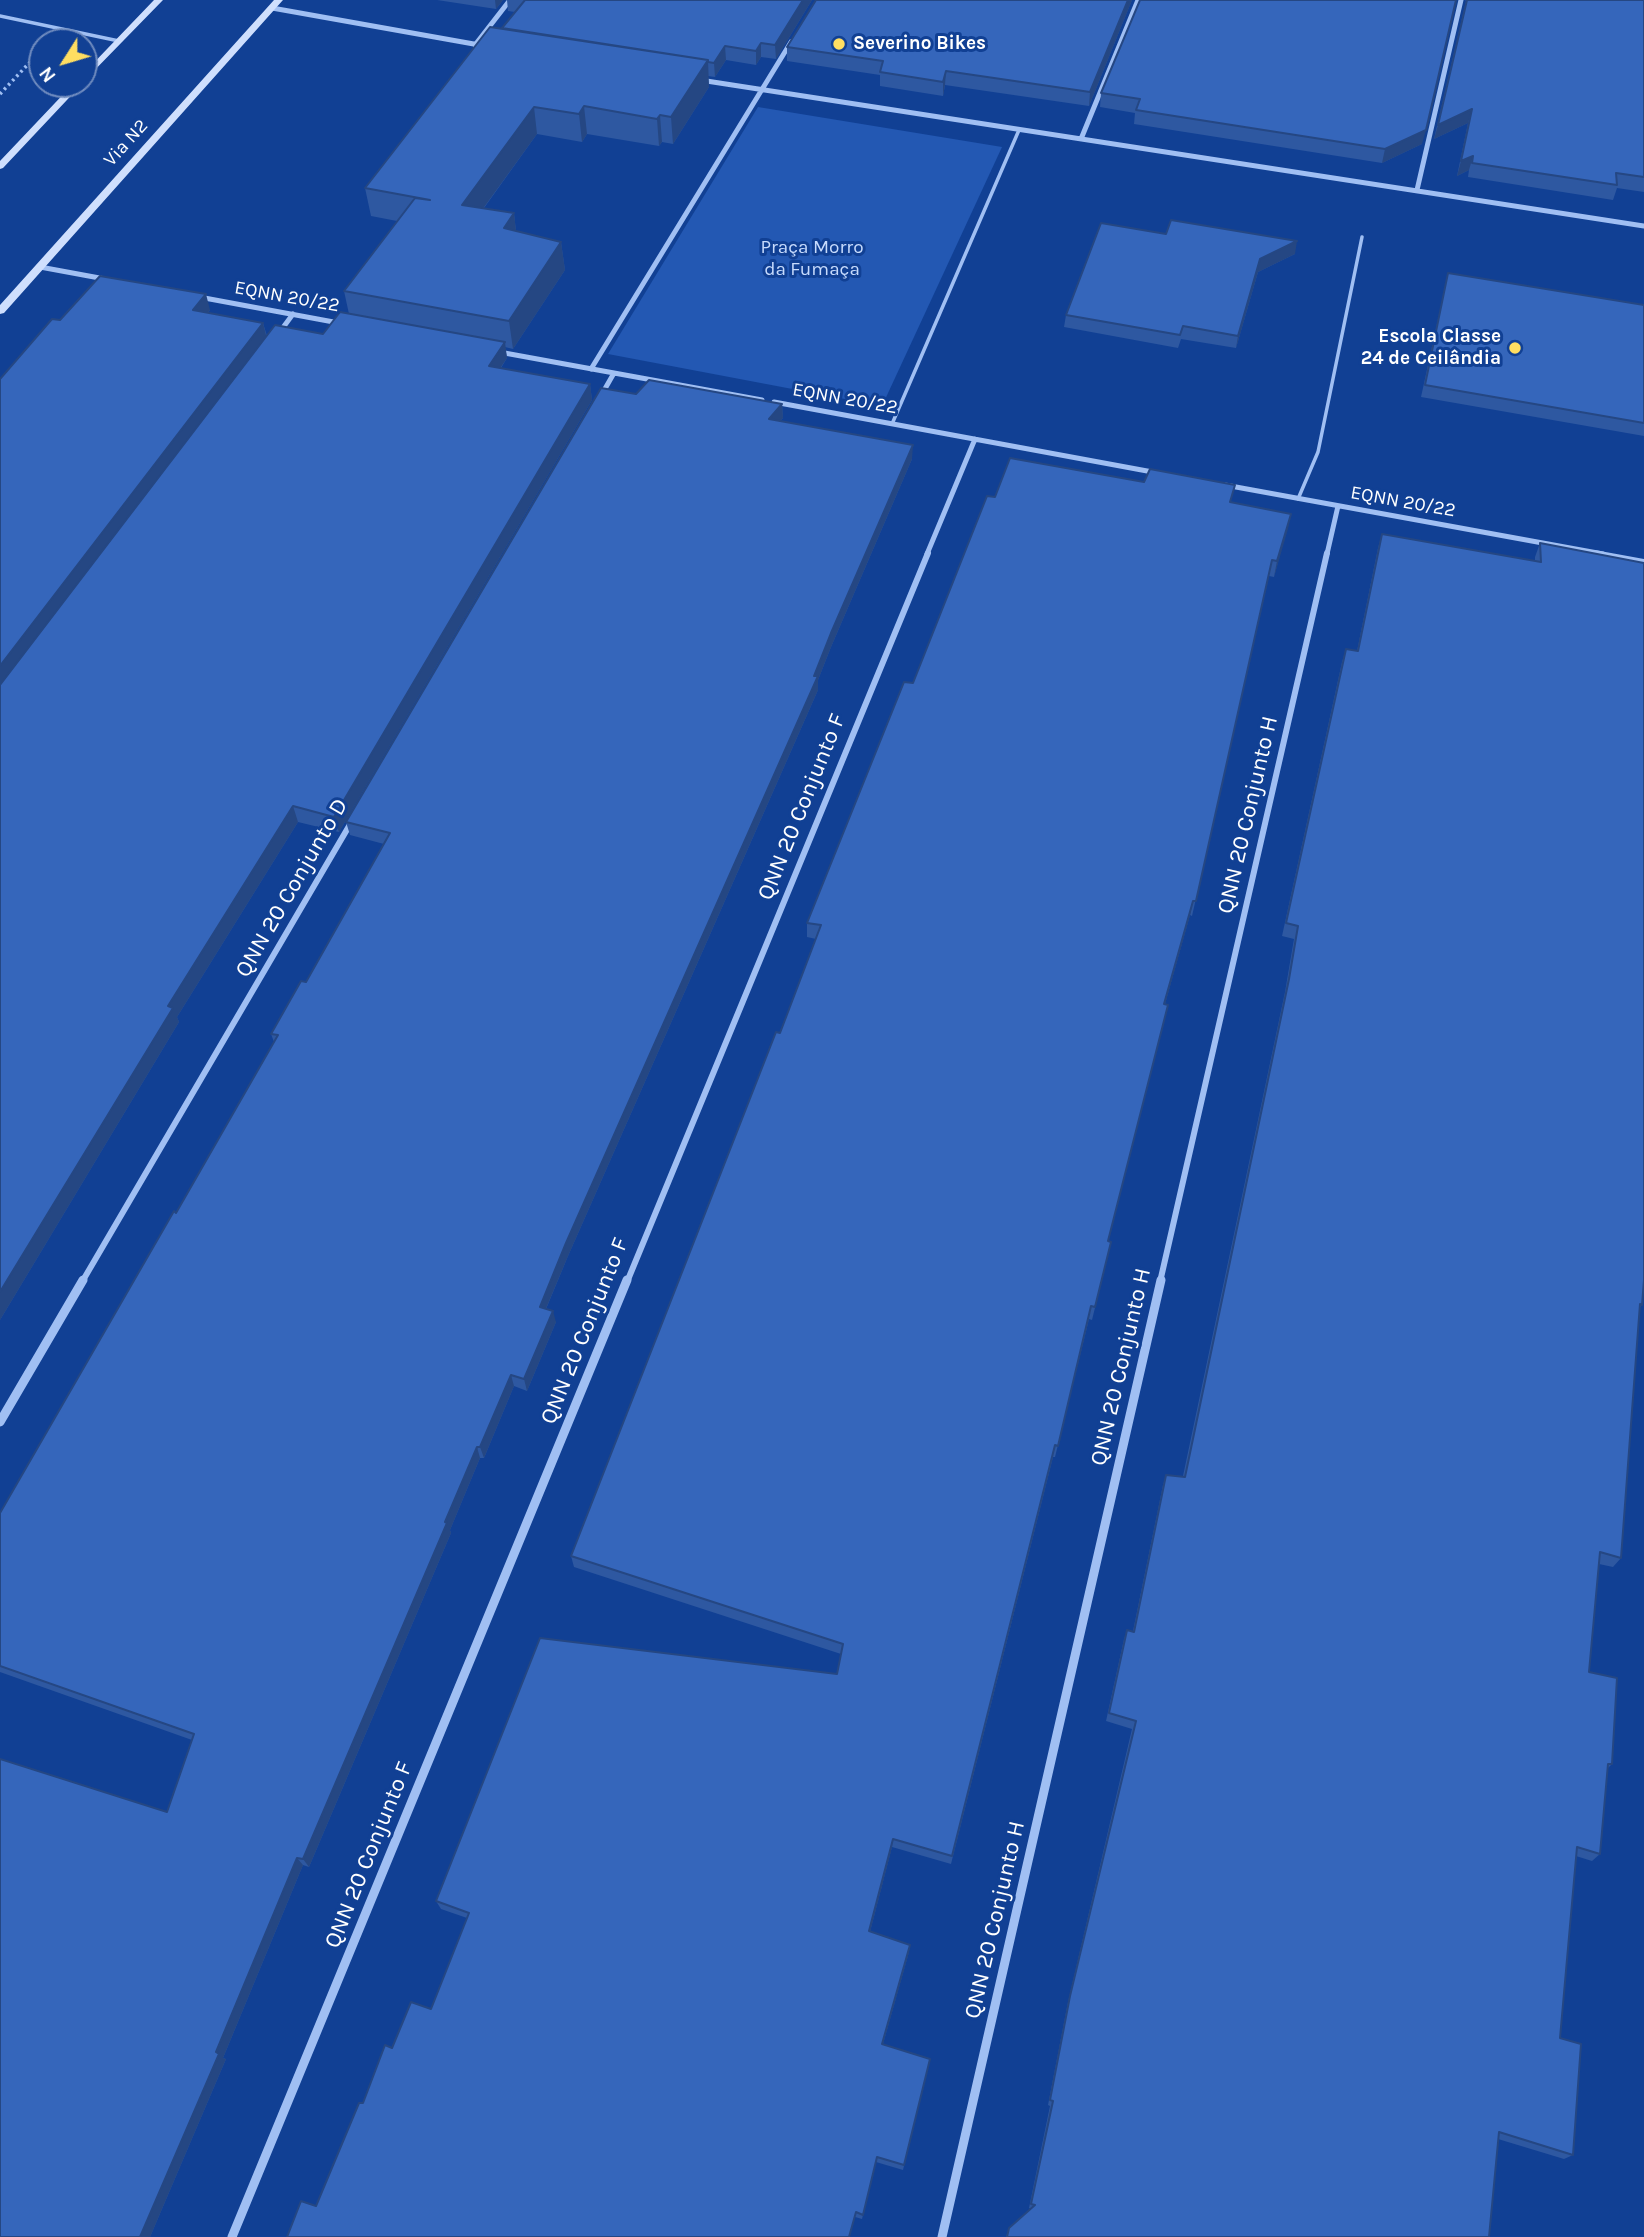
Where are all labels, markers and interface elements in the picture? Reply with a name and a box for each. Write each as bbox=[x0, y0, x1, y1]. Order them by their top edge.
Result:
north arrow bbox=[28, 28, 98, 98]
place label: Severino Bikes bbox=[853, 33, 986, 55]
marker: Severino Bikes bbox=[831, 36, 847, 52]
text: N bbox=[35, 62, 61, 86]
street label: Via N2 bbox=[99, 115, 153, 171]
park label: Praça Morro da Fumaça bbox=[760, 237, 864, 281]
street label: EQNN 20/22 bbox=[233, 277, 341, 317]
place label: Escola Classe 24 de Ceilândia bbox=[1361, 326, 1501, 370]
marker: Escola Classe 24 de Ceilândia bbox=[1507, 340, 1523, 356]
street label: EQNN 20/22 bbox=[791, 379, 899, 419]
street label: EQNN 20/22 bbox=[1349, 482, 1457, 522]
street label: QNN 20 Conjunto F bbox=[752, 710, 852, 904]
street label: QNN 20 Conjunto H bbox=[1212, 713, 1284, 917]
street label: QNN 20 Conjunto D bbox=[230, 794, 354, 982]
street label: QNN 20 Conjunto F bbox=[535, 1234, 635, 1428]
street label: QNN 20 Conjunto H bbox=[1085, 1265, 1157, 1469]
street label: QNN 20 Conjunto F bbox=[319, 1758, 419, 1952]
street label: QNN 20 Conjunto H bbox=[959, 1818, 1031, 2022]

